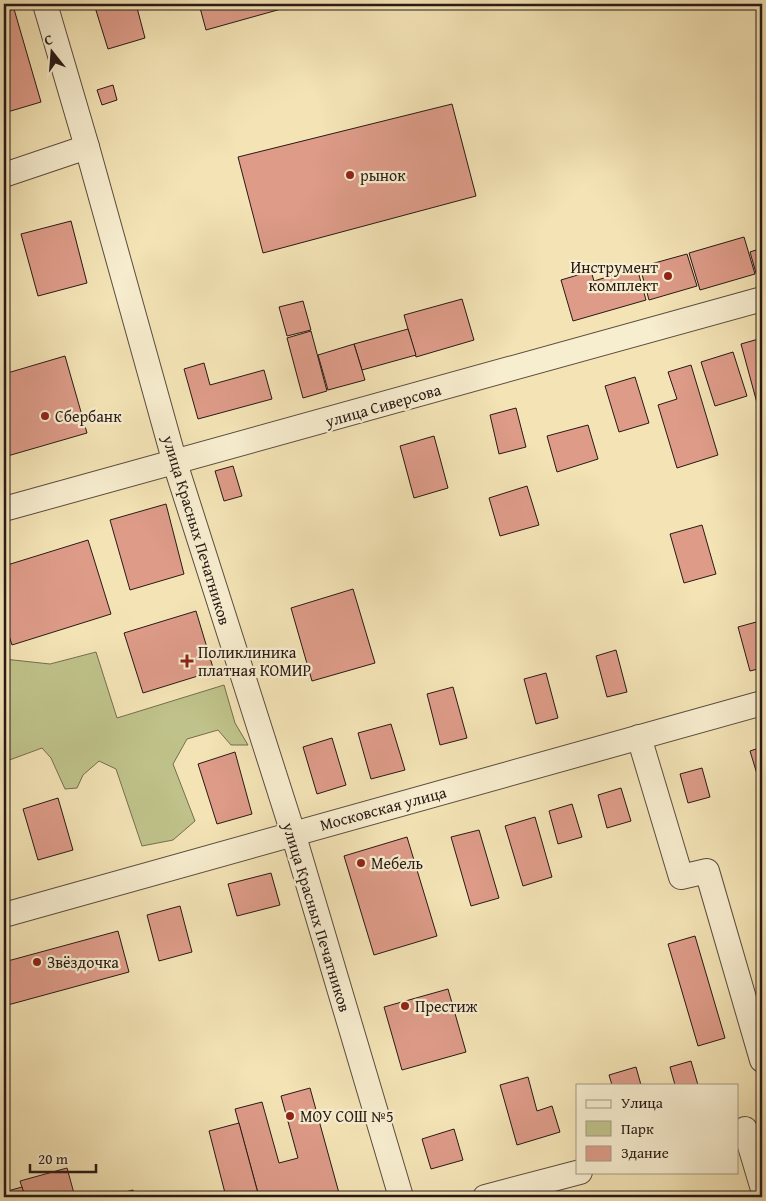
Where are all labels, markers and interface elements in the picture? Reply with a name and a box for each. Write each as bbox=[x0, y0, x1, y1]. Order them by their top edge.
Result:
north arrow bbox=[28, 28, 78, 78]
text: С bbox=[41, 29, 55, 50]
place label: рынок bbox=[360, 163, 406, 187]
marker: рынок bbox=[344, 169, 356, 181]
place label: Инструмент комплект bbox=[570, 255, 658, 297]
marker: Инструмент комплект bbox=[662, 270, 674, 282]
street label: улица Сиверсова bbox=[321, 377, 444, 433]
place label: Сбербанк bbox=[55, 404, 122, 428]
marker: Сбербанк bbox=[39, 410, 51, 422]
street label: улица Красных Печатников bbox=[156, 431, 237, 628]
place label: Поликлиника платная КОМИР bbox=[198, 640, 311, 682]
marker: Поликлиника платная КОМИР bbox=[180, 654, 194, 668]
street label: Московская улица bbox=[317, 779, 449, 836]
street label: улица Красных Печатников bbox=[276, 818, 357, 1015]
place label: Мебель bbox=[371, 851, 424, 875]
marker: Мебель bbox=[355, 857, 367, 869]
place label: Звёздочка bbox=[47, 950, 119, 974]
marker: Звёздочка bbox=[31, 956, 43, 968]
place label: Престиж bbox=[415, 994, 478, 1018]
marker: Престиж bbox=[399, 1000, 411, 1012]
legend bbox=[576, 1084, 738, 1174]
text: Улица bbox=[621, 1092, 664, 1113]
place label: МОУ СОШ №5 bbox=[300, 1104, 394, 1128]
marker: МОУ СОШ №5 bbox=[284, 1110, 296, 1122]
text: Парк bbox=[621, 1118, 654, 1139]
scale bar bbox=[30, 1141, 96, 1173]
text: Здание bbox=[621, 1142, 669, 1163]
text: 20 m bbox=[38, 1148, 69, 1169]

